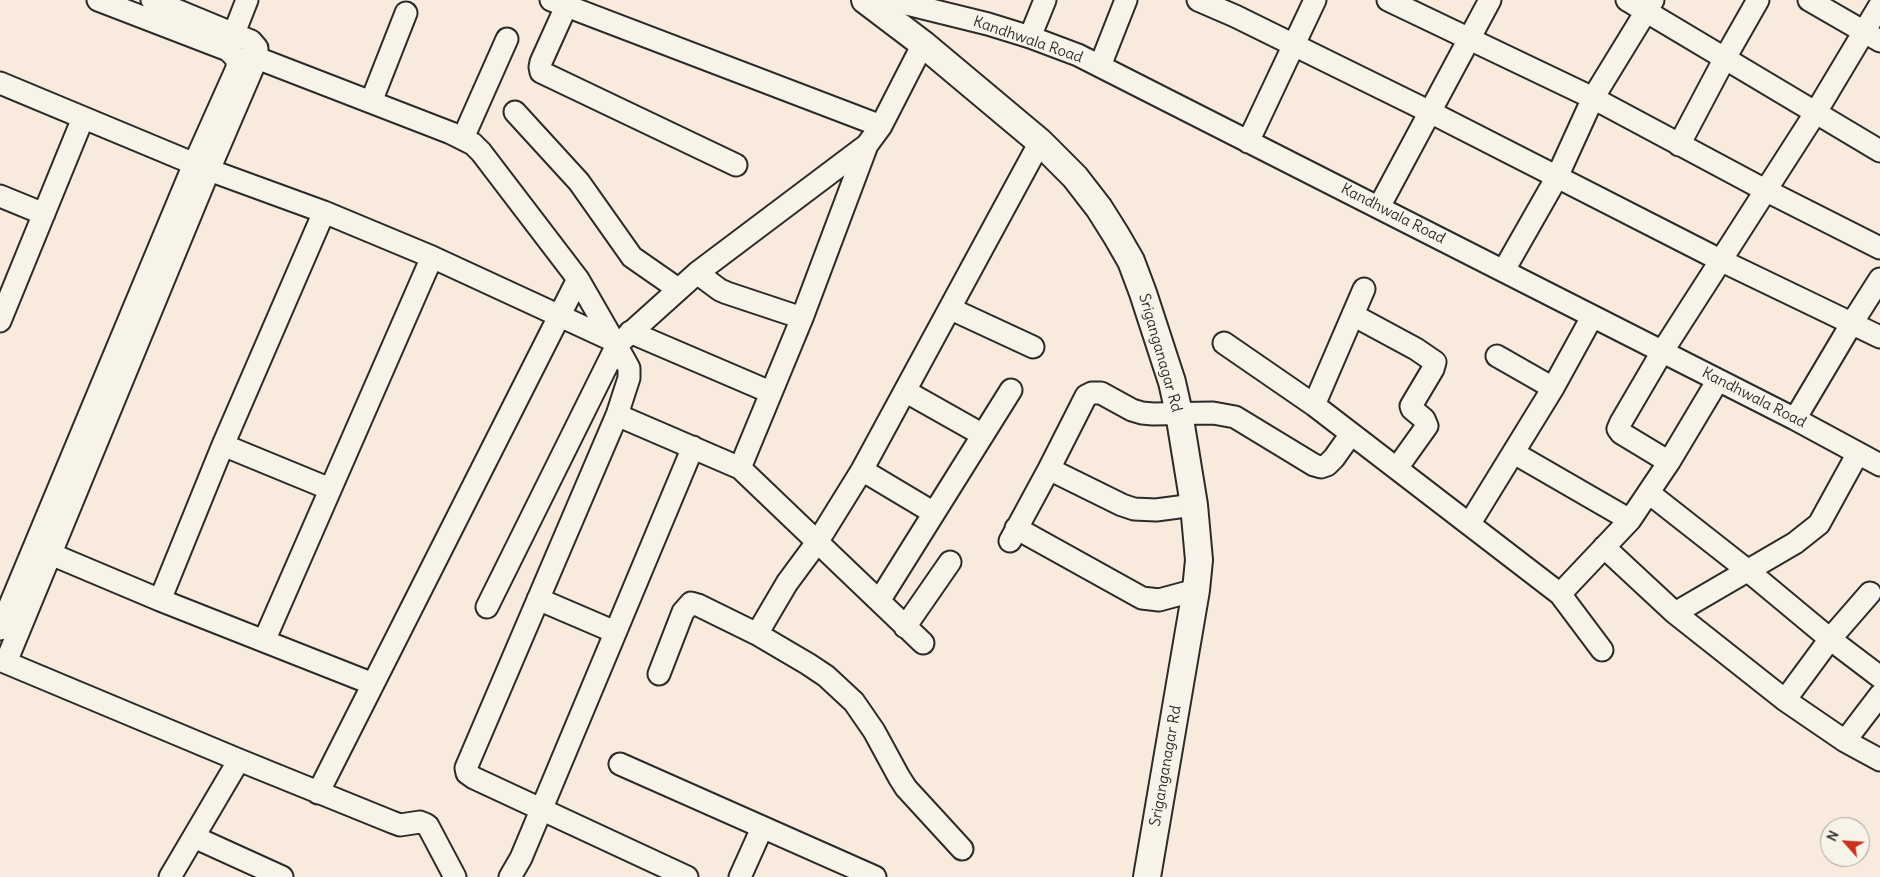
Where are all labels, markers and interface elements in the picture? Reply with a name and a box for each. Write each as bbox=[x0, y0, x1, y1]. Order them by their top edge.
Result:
street label: Kandhwala Road bbox=[971, 13, 1085, 67]
street label: Kandhwala Road bbox=[1338, 180, 1448, 248]
street label: Sriganganagar Rd bbox=[1134, 292, 1186, 414]
street label: Kandhwala Road bbox=[1699, 364, 1809, 432]
street label: Sriganganagar Rd bbox=[1147, 704, 1185, 828]
north arrow bbox=[1820, 817, 1870, 867]
text: N bbox=[1822, 828, 1843, 844]

